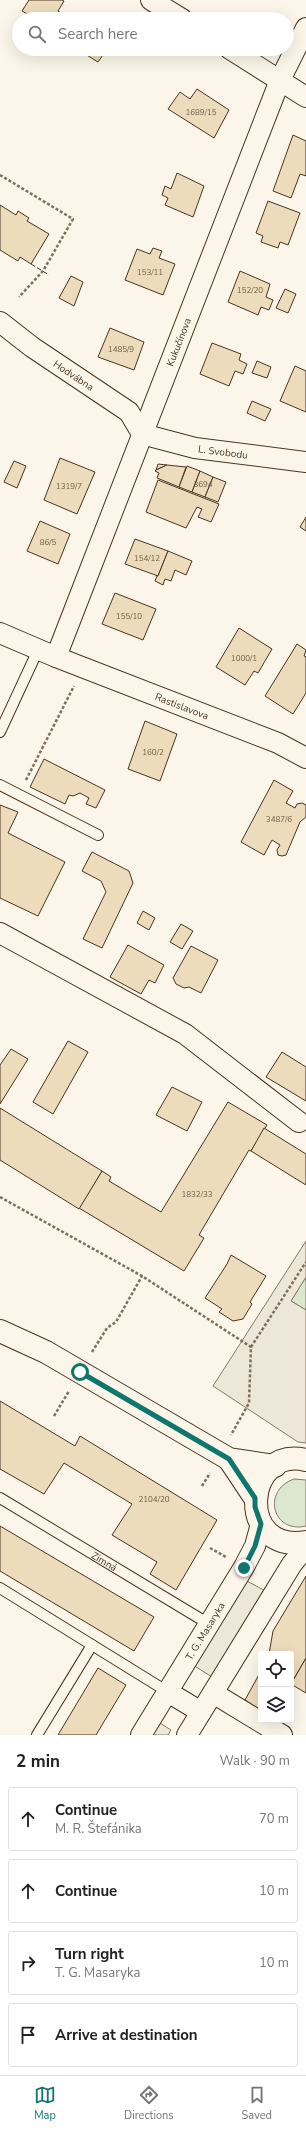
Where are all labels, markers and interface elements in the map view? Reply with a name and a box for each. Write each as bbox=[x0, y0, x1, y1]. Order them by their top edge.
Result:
search box bbox=[12, 12, 294, 56]
icon: search bbox=[26, 23, 48, 45]
text: Search here bbox=[58, 24, 138, 44]
house number: 1689/15 bbox=[185, 107, 217, 118]
house number: 153/11 bbox=[137, 267, 163, 278]
house number: 152/20 bbox=[237, 285, 263, 296]
street label: Kukučínova bbox=[164, 316, 195, 369]
house number: 1485/9 bbox=[108, 344, 134, 355]
street label: Hodvábna bbox=[50, 357, 96, 395]
street label: L. Svobodu bbox=[197, 442, 249, 463]
house number: 3694 bbox=[193, 479, 213, 490]
house number: 1319/7 bbox=[56, 481, 82, 492]
house number: 86/5 bbox=[40, 537, 57, 548]
house number: 154/12 bbox=[134, 553, 160, 564]
house number: 155/10 bbox=[116, 611, 142, 622]
house number: 1000/1 bbox=[231, 653, 257, 664]
street label: Rastislavova bbox=[153, 690, 210, 723]
house number: 160/2 bbox=[142, 747, 164, 758]
house number: 3487/6 bbox=[266, 814, 292, 825]
house number: 1832/33 bbox=[181, 1189, 213, 1200]
route start bbox=[71, 1363, 89, 1381]
house number: 2104/20 bbox=[138, 1494, 170, 1505]
street label: Zimná bbox=[88, 1549, 119, 1575]
route end bbox=[235, 1559, 253, 1577]
street label: T. G. Masaryka bbox=[182, 1600, 229, 1663]
map controls bbox=[258, 1651, 294, 1723]
button: locate bbox=[258, 1651, 294, 1687]
button: layers bbox=[258, 1687, 294, 1723]
text: 2 min bbox=[16, 1750, 60, 1773]
text: Walk · 90 m bbox=[219, 1752, 290, 1770]
text: Continue bbox=[55, 1800, 117, 1820]
icon: ahead bbox=[17, 1808, 39, 1830]
text: 70 m bbox=[259, 1810, 289, 1828]
text: M. R. Štefánika bbox=[55, 1820, 142, 1838]
icon: ahead bbox=[17, 1880, 39, 1902]
text: Continue bbox=[55, 1881, 117, 1901]
text: 10 m bbox=[259, 1882, 289, 1900]
text: Turn right bbox=[55, 1944, 124, 1964]
icon: right bbox=[17, 1952, 39, 1974]
text: 10 m bbox=[259, 1954, 289, 1972]
text: T. G. Masaryka bbox=[55, 1964, 140, 1982]
icon: arrive bbox=[17, 2024, 39, 2046]
text: Arrive at destination bbox=[55, 2025, 198, 2045]
tab: Map bbox=[34, 2084, 56, 2123]
tab: Directions bbox=[124, 2084, 174, 2123]
tab: Saved bbox=[242, 2084, 272, 2123]

